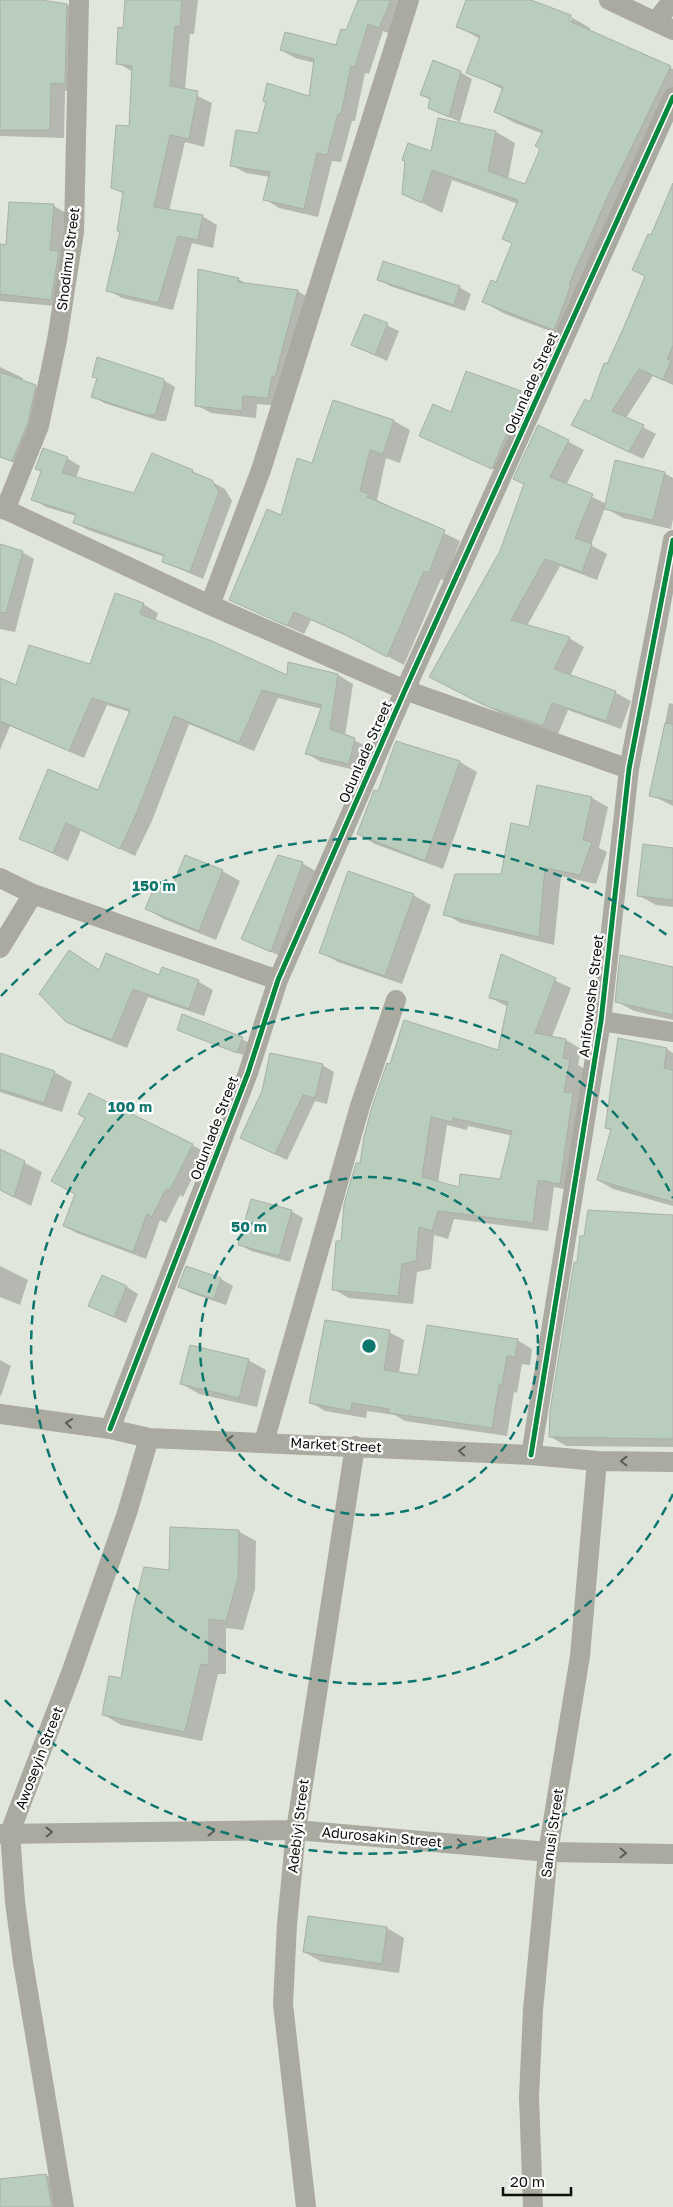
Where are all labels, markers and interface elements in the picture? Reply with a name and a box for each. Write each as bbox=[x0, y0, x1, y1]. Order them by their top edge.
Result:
street label: Shodimu Street bbox=[53, 206, 82, 312]
street label: Odunlade Street bbox=[500, 329, 561, 437]
street label: Odunlade Street bbox=[334, 698, 395, 806]
text: 150 m bbox=[132, 876, 176, 894]
street label: Anifowoshe Street bbox=[575, 934, 606, 1058]
street label: Odunlade Street bbox=[186, 1073, 241, 1182]
text: 100 m bbox=[108, 1097, 152, 1115]
text: 50 m bbox=[231, 1217, 267, 1235]
centre of rings bbox=[360, 1337, 378, 1355]
one-way arrow bbox=[64, 1419, 73, 1429]
street label: Market Street bbox=[290, 1434, 382, 1455]
one-way arrow bbox=[226, 1435, 234, 1446]
one-way arrow bbox=[458, 1446, 466, 1457]
one-way arrow bbox=[620, 1456, 628, 1466]
street label: Awoseyin Street bbox=[11, 1704, 66, 1812]
street label: Adebiyi Street bbox=[283, 1778, 312, 1874]
street label: Sanusi Street bbox=[537, 1787, 566, 1879]
street label: Adurosakin Street bbox=[321, 1823, 443, 1850]
one-way arrow bbox=[207, 1825, 215, 1836]
one-way arrow bbox=[45, 1827, 53, 1837]
one-way arrow bbox=[457, 1839, 465, 1850]
one-way arrow bbox=[619, 1848, 627, 1858]
scale bar bbox=[503, 2164, 570, 2196]
text: 20 m bbox=[510, 2172, 545, 2190]

